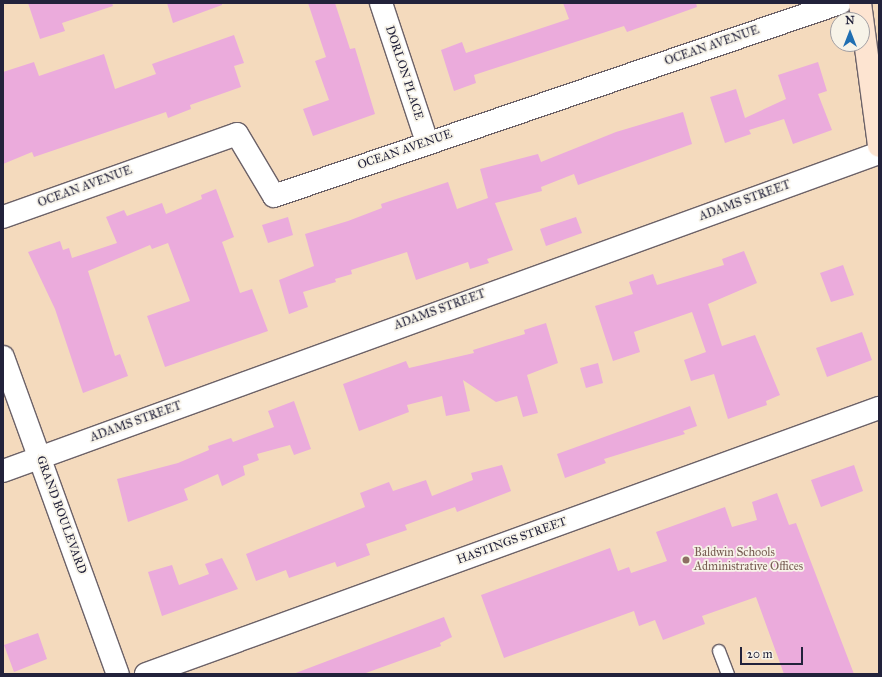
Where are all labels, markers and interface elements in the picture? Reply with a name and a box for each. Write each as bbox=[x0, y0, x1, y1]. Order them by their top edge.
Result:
north arrow bbox=[830, 12, 870, 52]
text: N bbox=[845, 14, 855, 27]
street label: OCEAN AVENUE bbox=[663, 23, 761, 69]
street label: DORLON PLACE bbox=[382, 24, 426, 122]
street label: OCEAN AVENUE bbox=[356, 127, 454, 173]
street label: OCEAN AVENUE bbox=[36, 163, 134, 211]
street label: ADAMS STREET bbox=[697, 178, 793, 224]
street label: ADAMS STREET bbox=[392, 287, 488, 333]
street label: ADAMS STREET bbox=[88, 399, 184, 445]
street label: GRAND BOULEVARD bbox=[33, 454, 89, 576]
street label: HASTINGS STREET bbox=[455, 514, 569, 568]
place label: Baldwin Schools Administrative Offices bbox=[694, 546, 803, 574]
marker: Baldwin Schools Administrative Offices bbox=[681, 555, 691, 565]
scale bar bbox=[742, 639, 805, 665]
text: 20 m bbox=[747, 647, 773, 661]

